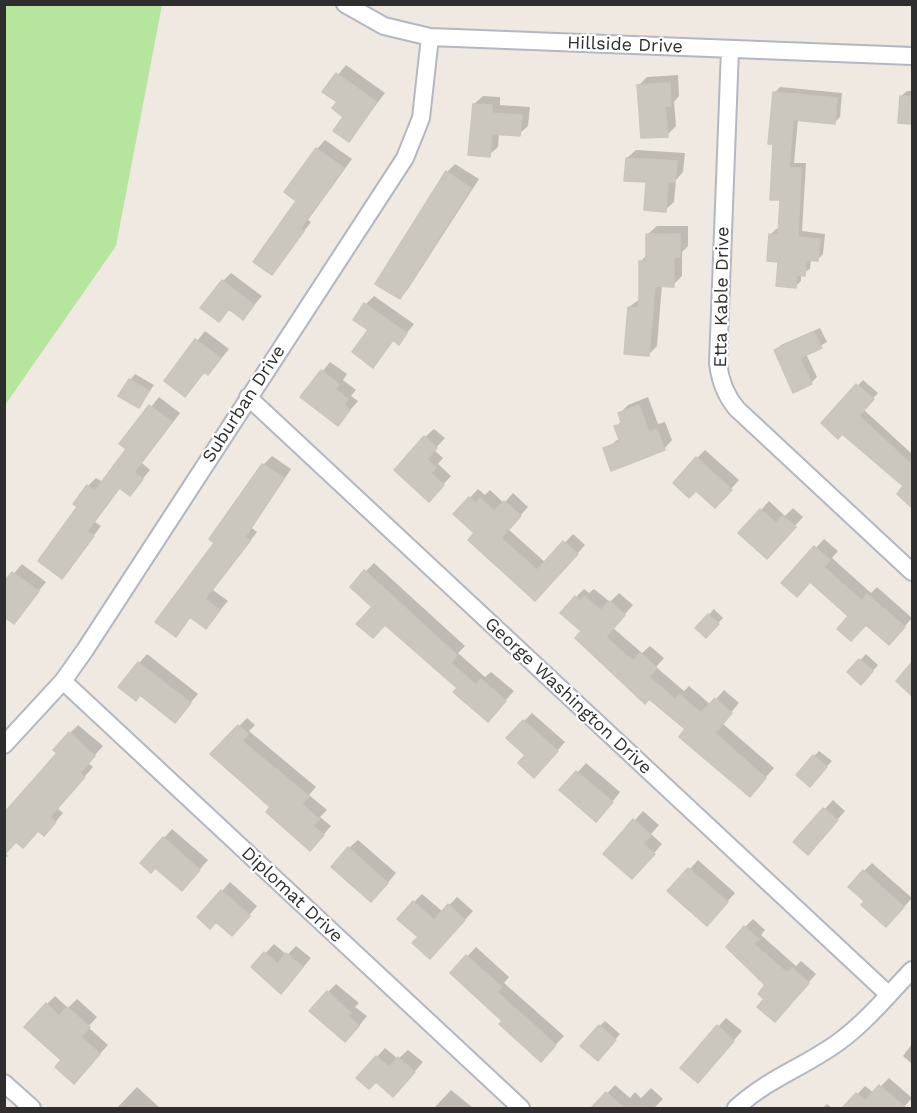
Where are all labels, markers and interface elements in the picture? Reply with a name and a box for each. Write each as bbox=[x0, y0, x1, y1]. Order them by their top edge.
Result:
street label: Hillside Drive bbox=[567, 32, 683, 58]
street label: Etta Kable Drive bbox=[710, 226, 734, 368]
street label: Suburban Drive bbox=[198, 341, 290, 467]
street label: George Washington Drive bbox=[480, 613, 656, 779]
street label: Diplomat Drive bbox=[237, 843, 347, 947]

